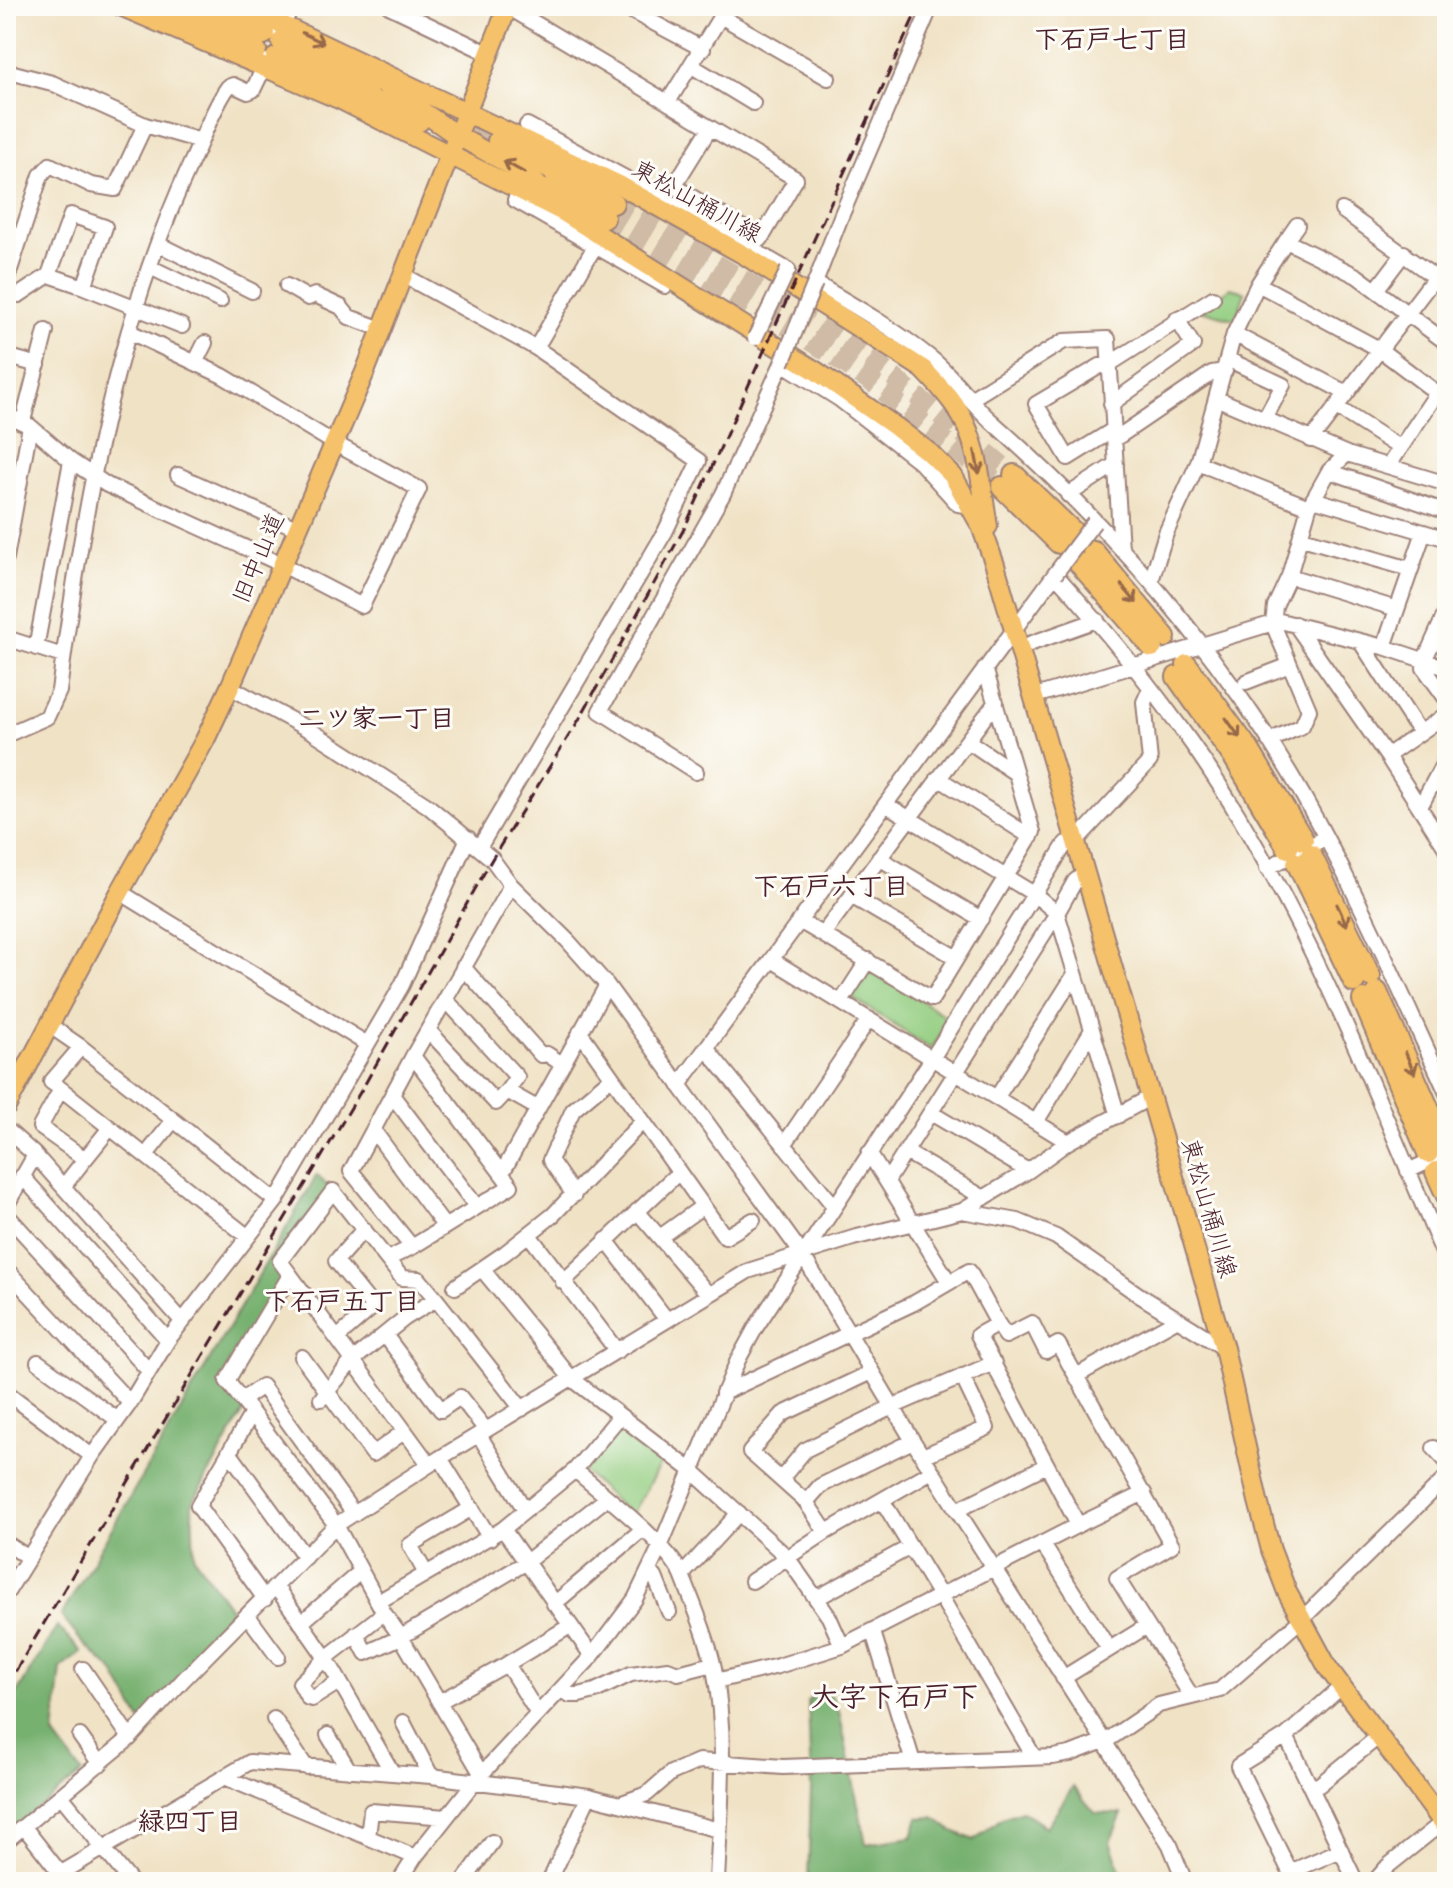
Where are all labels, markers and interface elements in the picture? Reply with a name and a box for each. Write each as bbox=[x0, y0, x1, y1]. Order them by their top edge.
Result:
district label: 下石戸七丁目 bbox=[1034, 20, 1190, 62]
one-way arrow bbox=[300, 31, 324, 46]
street label: 東松山桶川線 bbox=[624, 150, 769, 254]
one-way arrow bbox=[503, 159, 527, 174]
one-way arrow bbox=[971, 449, 986, 474]
street label: 旧中山道 bbox=[223, 507, 296, 610]
one-way arrow bbox=[1120, 583, 1138, 603]
district label: 二ツ家一丁目 bbox=[299, 699, 455, 741]
one-way arrow bbox=[1225, 717, 1241, 739]
district label: 下石戸六丁目 bbox=[753, 867, 909, 909]
one-way arrow bbox=[1335, 903, 1350, 927]
one-way arrow bbox=[1403, 1050, 1418, 1075]
street label: 東松山桶川線 bbox=[1169, 1134, 1246, 1283]
district label: 下石戸五丁目 bbox=[264, 1282, 420, 1324]
district label: 大字下石戸下 bbox=[811, 1676, 979, 1721]
district label: 緑四丁目 bbox=[138, 1802, 242, 1844]

